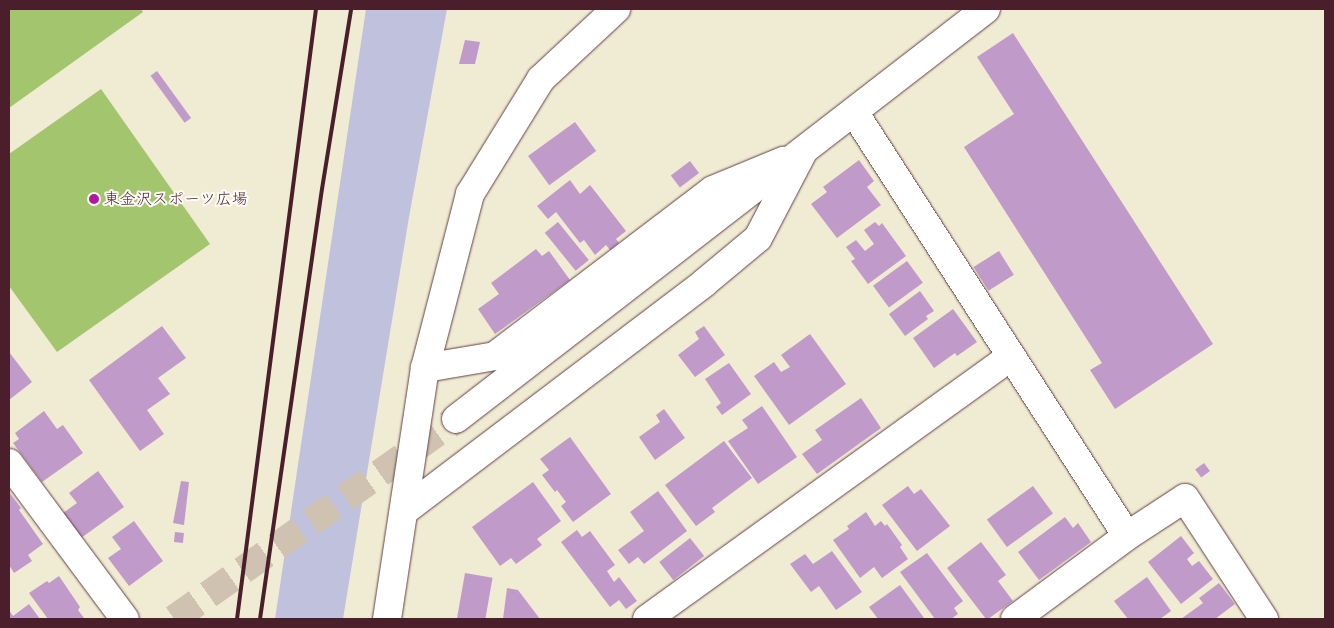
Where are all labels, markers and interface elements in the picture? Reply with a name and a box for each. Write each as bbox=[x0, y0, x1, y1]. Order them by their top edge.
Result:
place label: 東金沢スポーツ広場 bbox=[104, 189, 248, 209]
marker: 東金沢スポーツ広場 bbox=[88, 193, 100, 205]

